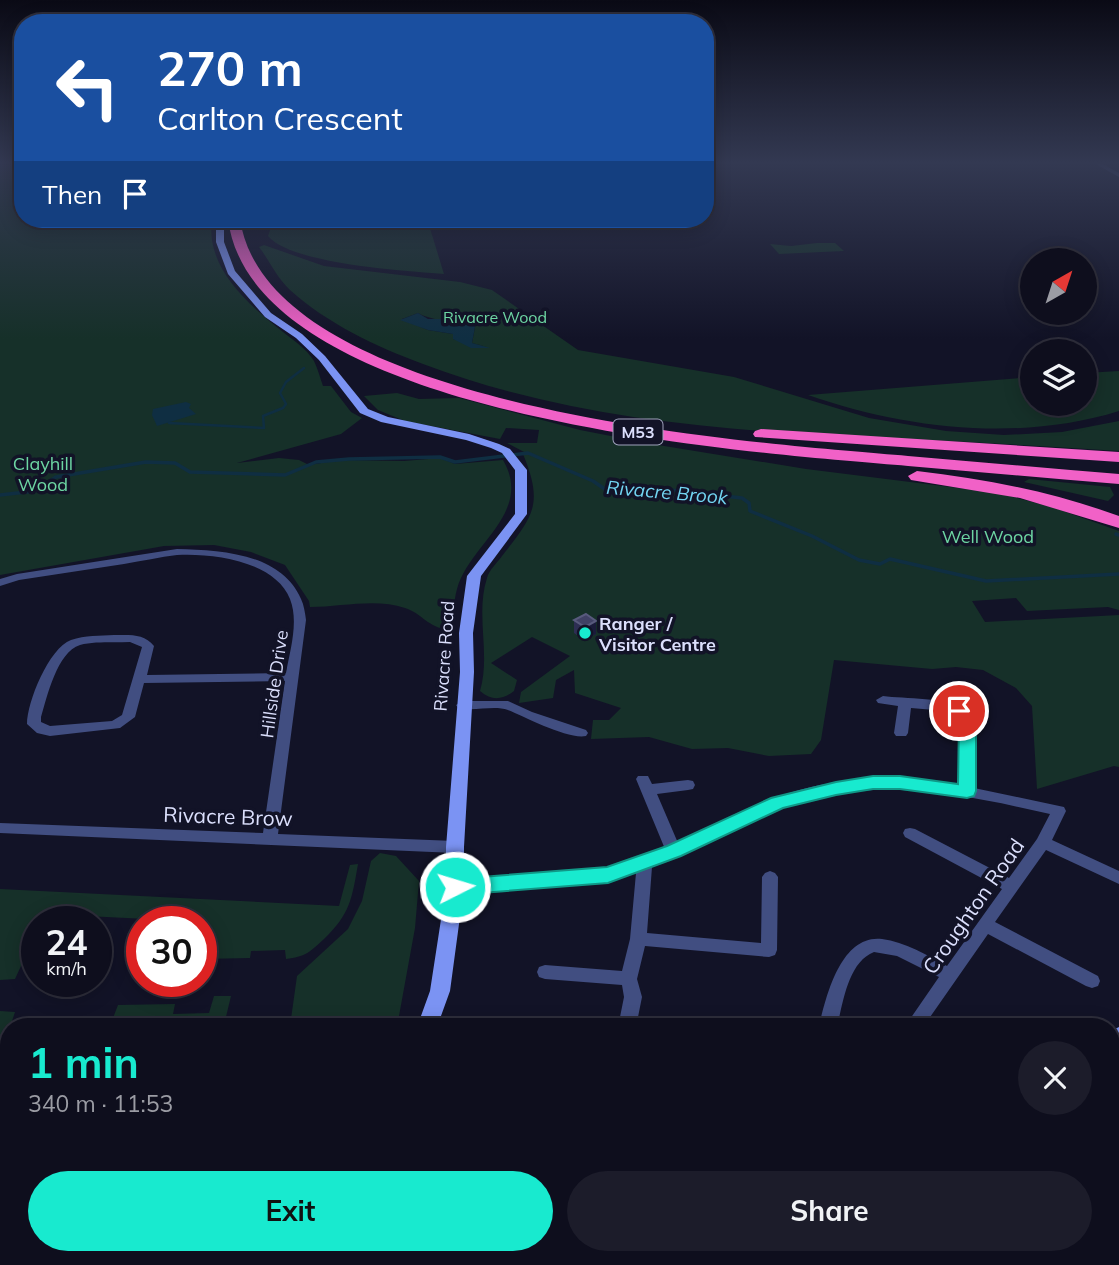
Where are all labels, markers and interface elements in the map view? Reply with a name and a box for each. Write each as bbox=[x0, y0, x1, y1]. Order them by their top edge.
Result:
text: 270 m bbox=[157, 37, 303, 98]
icon: left bbox=[42, 42, 133, 133]
text: Carlton Crescent bbox=[157, 98, 403, 138]
icon: arrive bbox=[116, 175, 154, 213]
text: Then bbox=[42, 178, 102, 211]
north arrow bbox=[1020, 248, 1097, 326]
map controls bbox=[1020, 248, 1097, 416]
park label: Rivacre Wood bbox=[443, 307, 547, 327]
button: layers bbox=[1020, 339, 1097, 416]
road number: M53 bbox=[614, 420, 662, 444]
park label: Clayhill Wood bbox=[13, 452, 73, 496]
water label: Rivacre Brook bbox=[605, 475, 730, 509]
park label: Well Wood bbox=[942, 525, 1034, 548]
street label: Rivacre Road bbox=[429, 600, 459, 712]
place label: Ranger / Visitor Centre bbox=[598, 612, 716, 656]
marker: Ranger / Visitor Centre bbox=[577, 625, 593, 641]
street label: Hillside Drive bbox=[255, 629, 293, 739]
pin bbox=[929, 681, 989, 741]
icon: arrive bbox=[940, 692, 978, 730]
street label: Rivacre Brow bbox=[163, 801, 293, 831]
street label: Croughton Road bbox=[917, 833, 1029, 979]
position arrow bbox=[418, 850, 492, 924]
speed limit sign: 30 bbox=[126, 906, 217, 997]
text: 24 bbox=[45, 920, 88, 964]
text: km/h bbox=[46, 957, 87, 980]
text: 1 min bbox=[28, 1036, 139, 1089]
button: close bbox=[1018, 1041, 1092, 1115]
text: 340 m · 11:53 bbox=[28, 1089, 173, 1118]
button: Exit bbox=[28, 1171, 553, 1251]
button: Share bbox=[567, 1171, 1092, 1251]

